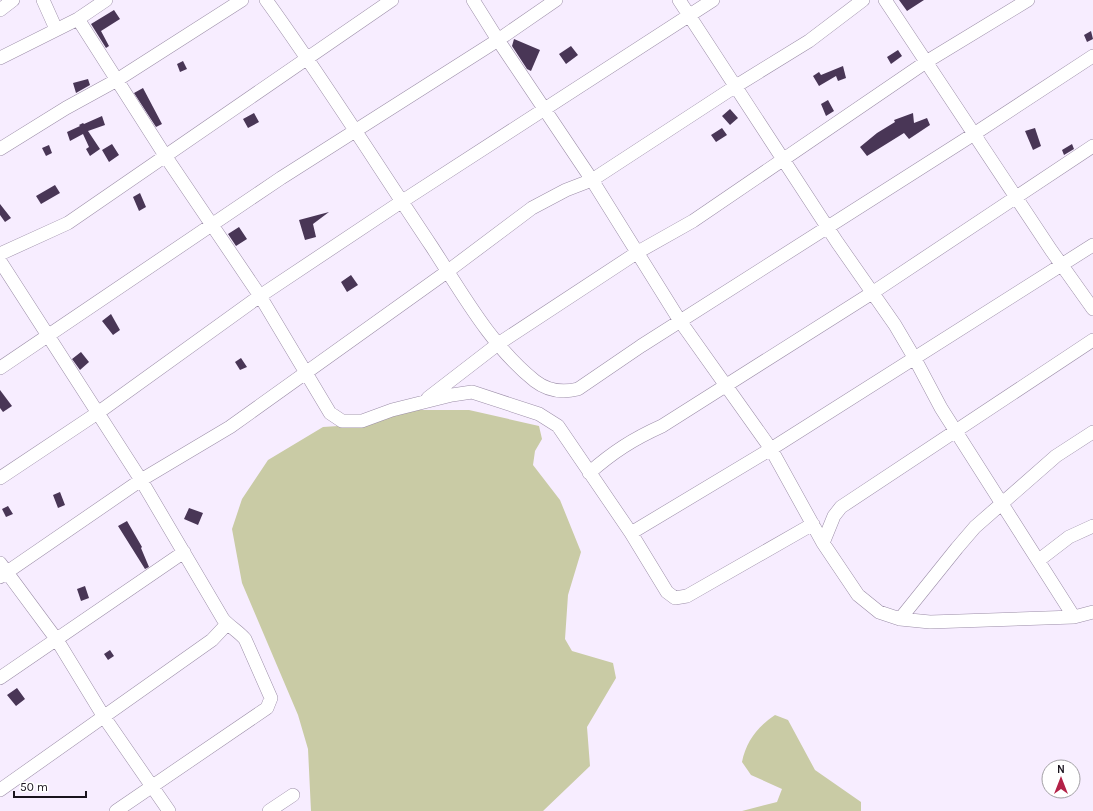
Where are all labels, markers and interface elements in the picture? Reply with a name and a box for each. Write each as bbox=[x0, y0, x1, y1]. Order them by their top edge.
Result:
north arrow bbox=[1041, 759, 1081, 799]
text: N bbox=[1057, 763, 1065, 776]
scale bar bbox=[14, 773, 86, 799]
text: 50 m bbox=[20, 780, 48, 794]

